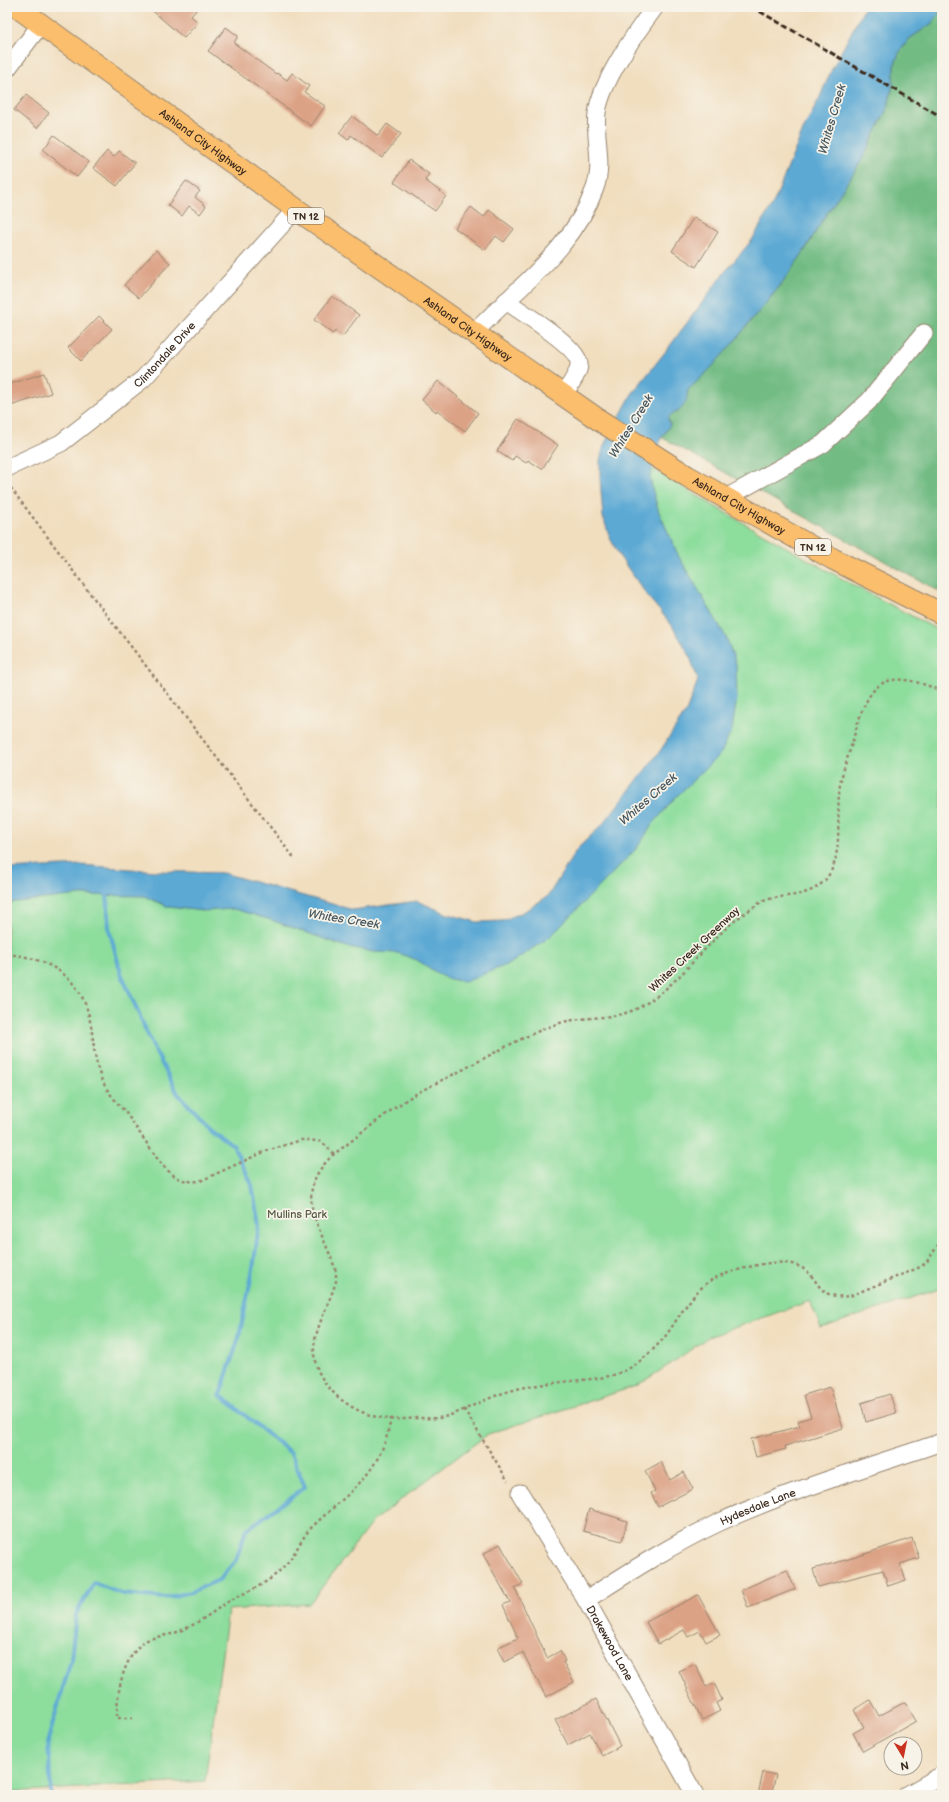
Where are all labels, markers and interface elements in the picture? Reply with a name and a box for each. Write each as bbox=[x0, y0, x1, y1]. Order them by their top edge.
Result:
water label: Whites Creek bbox=[815, 81, 850, 156]
street label: Ashland City Highway bbox=[157, 106, 249, 178]
road number: TN 12 bbox=[288, 208, 324, 224]
street label: Ashland City Highway bbox=[421, 294, 514, 364]
street label: Clintondale Drive bbox=[131, 319, 199, 391]
water label: Whites Creek bbox=[606, 391, 657, 461]
street label: Ashland City Highway bbox=[690, 475, 788, 538]
road number: TN 12 bbox=[795, 539, 831, 555]
water label: Whites Creek bbox=[616, 769, 681, 829]
street label: Whites Creek Greenway bbox=[646, 904, 742, 995]
water label: Whites Creek bbox=[307, 906, 382, 933]
park label: Mullins Park bbox=[267, 1208, 327, 1221]
street label: Hydesdale Lane bbox=[718, 1486, 798, 1528]
street label: Drakewood Lane bbox=[583, 1603, 636, 1683]
north arrow bbox=[883, 1736, 923, 1776]
text: N bbox=[899, 1758, 910, 1772]

